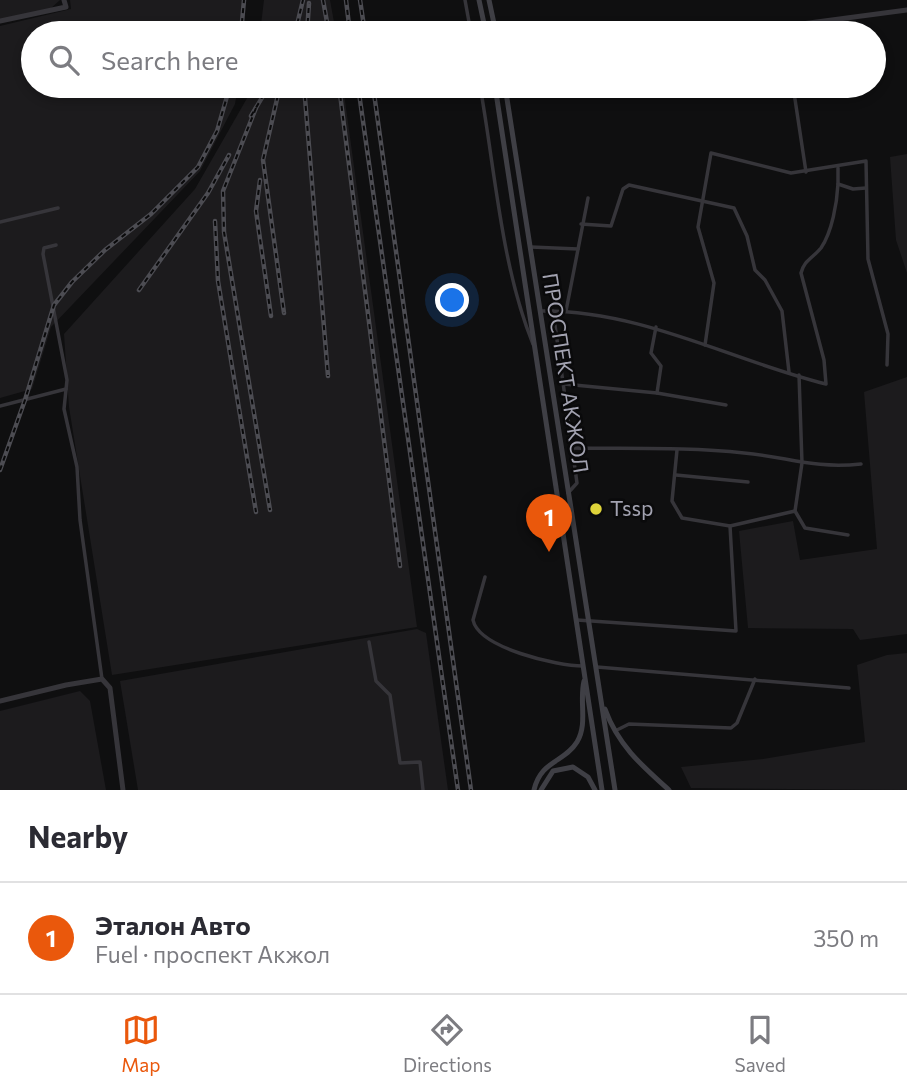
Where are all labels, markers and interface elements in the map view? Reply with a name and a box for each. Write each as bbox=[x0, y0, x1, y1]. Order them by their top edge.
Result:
search box bbox=[21, 21, 886, 98]
icon: search bbox=[45, 41, 83, 79]
text: Search here bbox=[101, 44, 239, 75]
street label: ПРОСПЕКТ АКЖОЛ bbox=[538, 271, 595, 475]
your location bbox=[435, 283, 469, 317]
pin: 1 bbox=[526, 494, 572, 552]
place label: Tssp bbox=[610, 495, 653, 520]
marker: Tssp bbox=[588, 501, 604, 517]
text: Nearby bbox=[28, 817, 128, 854]
text: Эталон Авто bbox=[95, 909, 251, 940]
text: 1 bbox=[46, 924, 56, 952]
text: 350 m bbox=[813, 924, 879, 952]
text: Fuel · проспект Акжол bbox=[95, 940, 330, 968]
tab: Map bbox=[121, 1011, 160, 1076]
tab: Directions bbox=[403, 1011, 492, 1076]
tab: Saved bbox=[734, 1011, 786, 1076]

